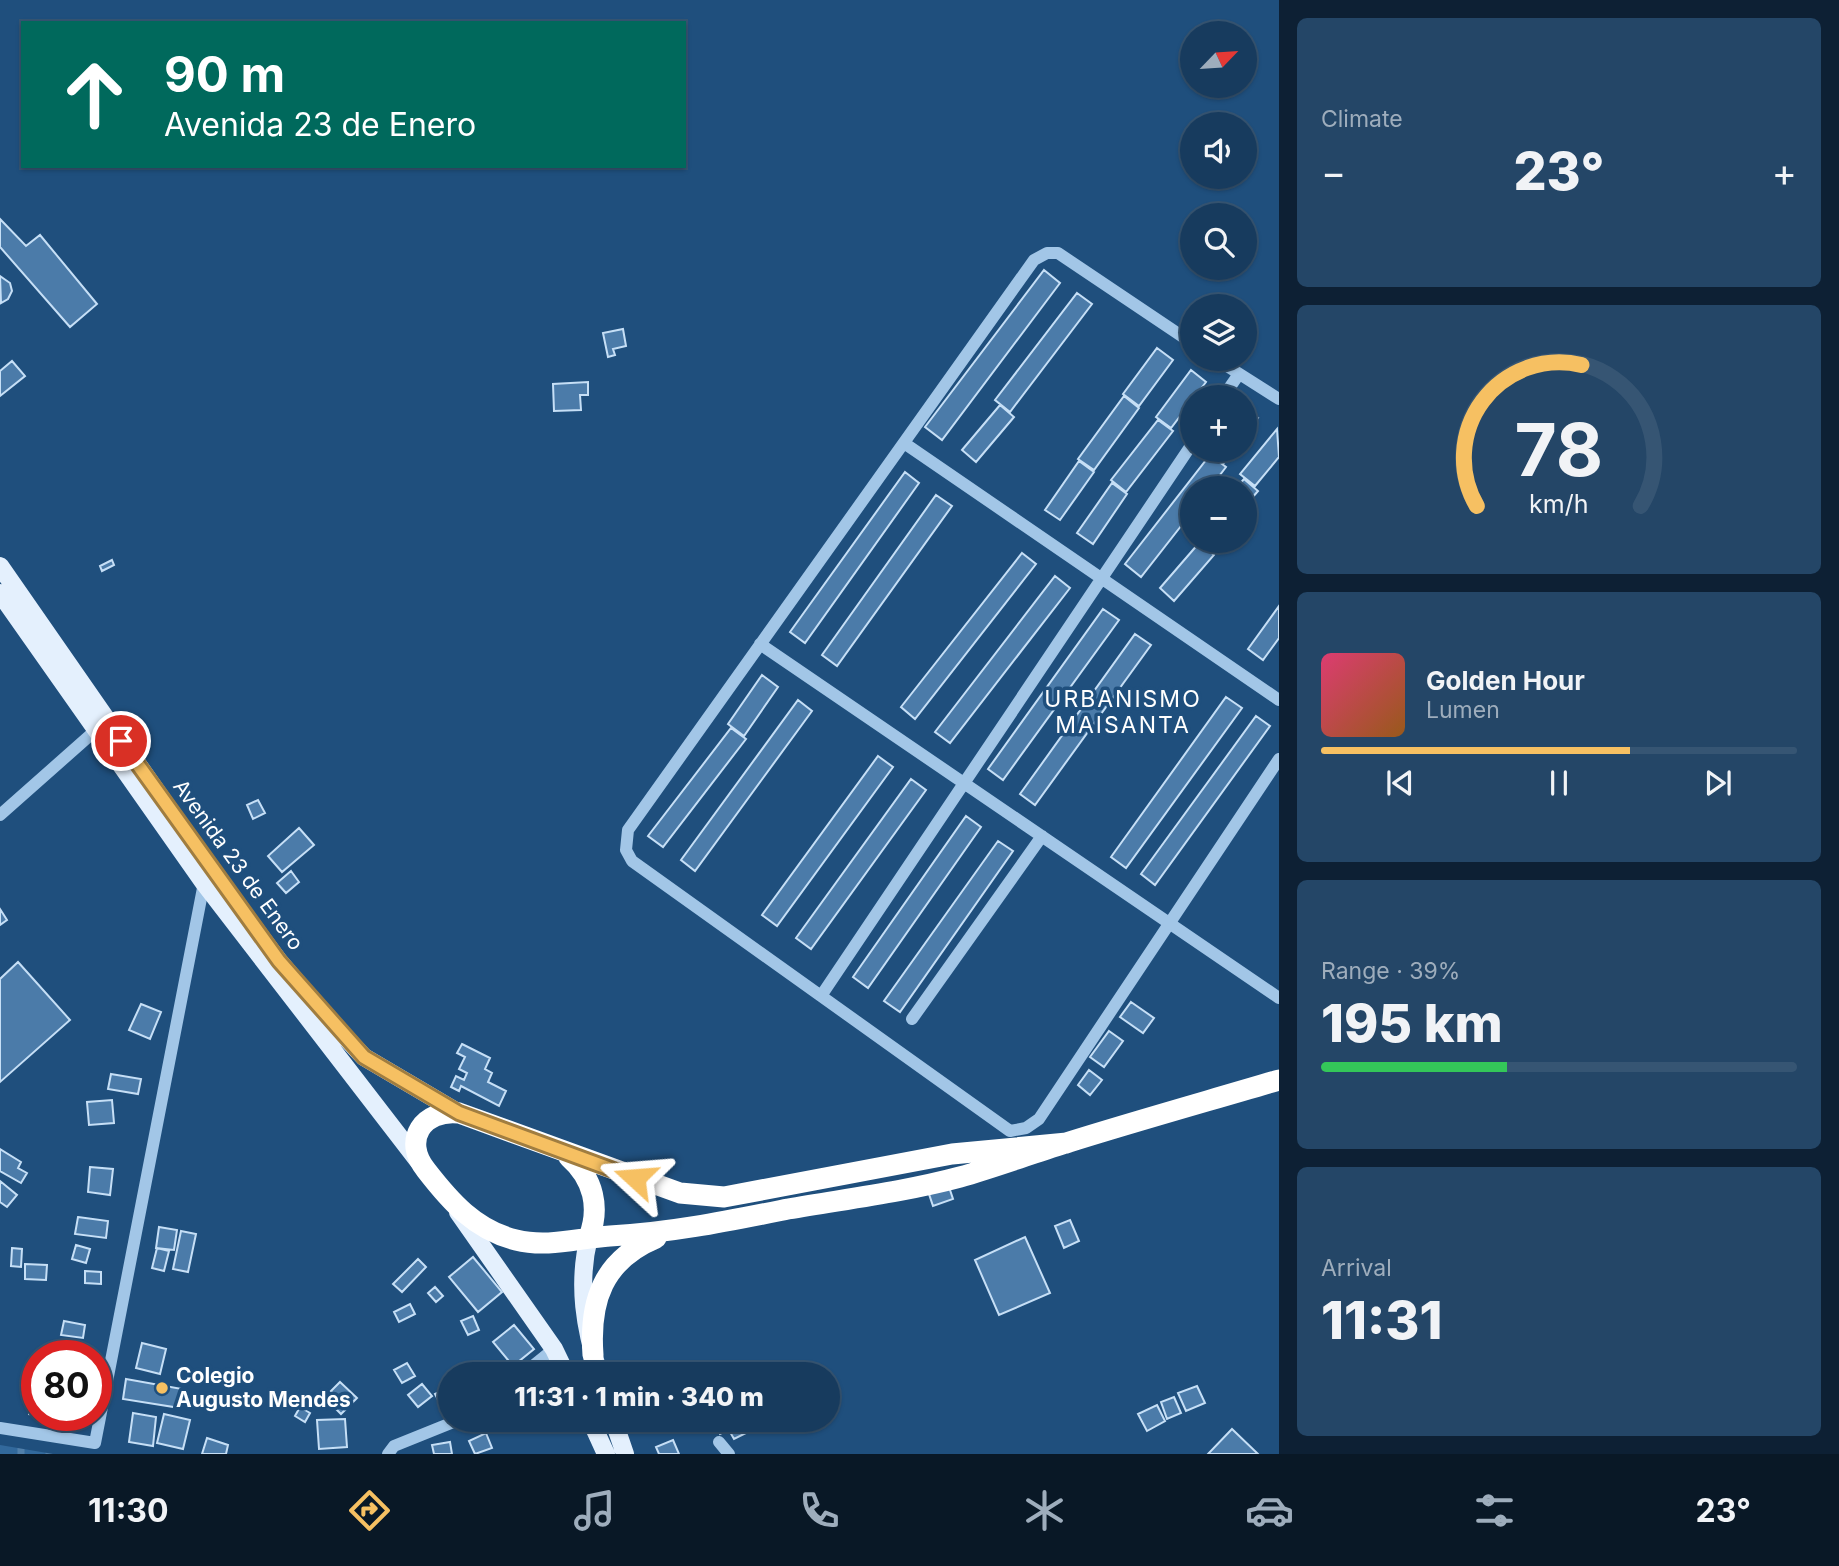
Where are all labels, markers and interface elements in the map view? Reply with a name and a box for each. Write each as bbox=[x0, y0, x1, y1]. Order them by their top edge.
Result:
north arrow bbox=[1180, 21, 1256, 98]
map controls bbox=[1180, 21, 1257, 553]
text: 90 m bbox=[164, 45, 285, 104]
icon: ahead bbox=[49, 49, 140, 140]
text: Avenida 23 de Enero bbox=[164, 105, 476, 144]
text: Climate bbox=[1321, 105, 1403, 133]
button: sound bbox=[1180, 112, 1257, 189]
text: 23° bbox=[1513, 140, 1605, 203]
text: − bbox=[1321, 149, 1346, 195]
text: + bbox=[1772, 149, 1797, 195]
button: search bbox=[1180, 203, 1257, 280]
button: layers bbox=[1180, 294, 1257, 371]
button: + bbox=[1180, 385, 1257, 462]
text: 78 bbox=[1515, 405, 1603, 494]
button: − bbox=[1180, 476, 1257, 553]
text: km/h bbox=[1529, 489, 1589, 519]
text: Golden Hour bbox=[1426, 665, 1585, 696]
district label: URBANISMO MAISANTA bbox=[1044, 685, 1202, 739]
text: Lumen bbox=[1426, 696, 1500, 724]
pin bbox=[91, 711, 151, 771]
icon: arrive bbox=[102, 722, 140, 760]
icon: previous bbox=[1381, 764, 1419, 802]
icon: pause bbox=[1540, 764, 1578, 802]
icon: next bbox=[1699, 764, 1737, 802]
street label: Avenida 23 de Enero bbox=[168, 774, 309, 955]
text: Range · 39% bbox=[1321, 957, 1460, 985]
text: 195 km bbox=[1321, 992, 1503, 1055]
position arrow bbox=[598, 1141, 672, 1215]
text: Arrival bbox=[1321, 1254, 1392, 1282]
text: 11:31 bbox=[1321, 1289, 1442, 1352]
speed limit sign: 80 bbox=[21, 1340, 112, 1431]
place label: Colegio Augusto Mendes bbox=[176, 1363, 351, 1412]
marker: Colegio Augusto Mendes bbox=[154, 1380, 170, 1396]
text: 11:31 · 1 min · 340 m bbox=[514, 1381, 764, 1412]
icon: directions bbox=[345, 1486, 394, 1535]
icon: music bbox=[570, 1486, 619, 1535]
icon: phone bbox=[795, 1486, 844, 1535]
icon: climate bbox=[1020, 1486, 1069, 1535]
icon: car bbox=[1245, 1486, 1294, 1535]
icon: filters bbox=[1470, 1486, 1519, 1535]
text: 11:30 bbox=[88, 1491, 169, 1530]
text: 23° bbox=[1696, 1491, 1751, 1530]

